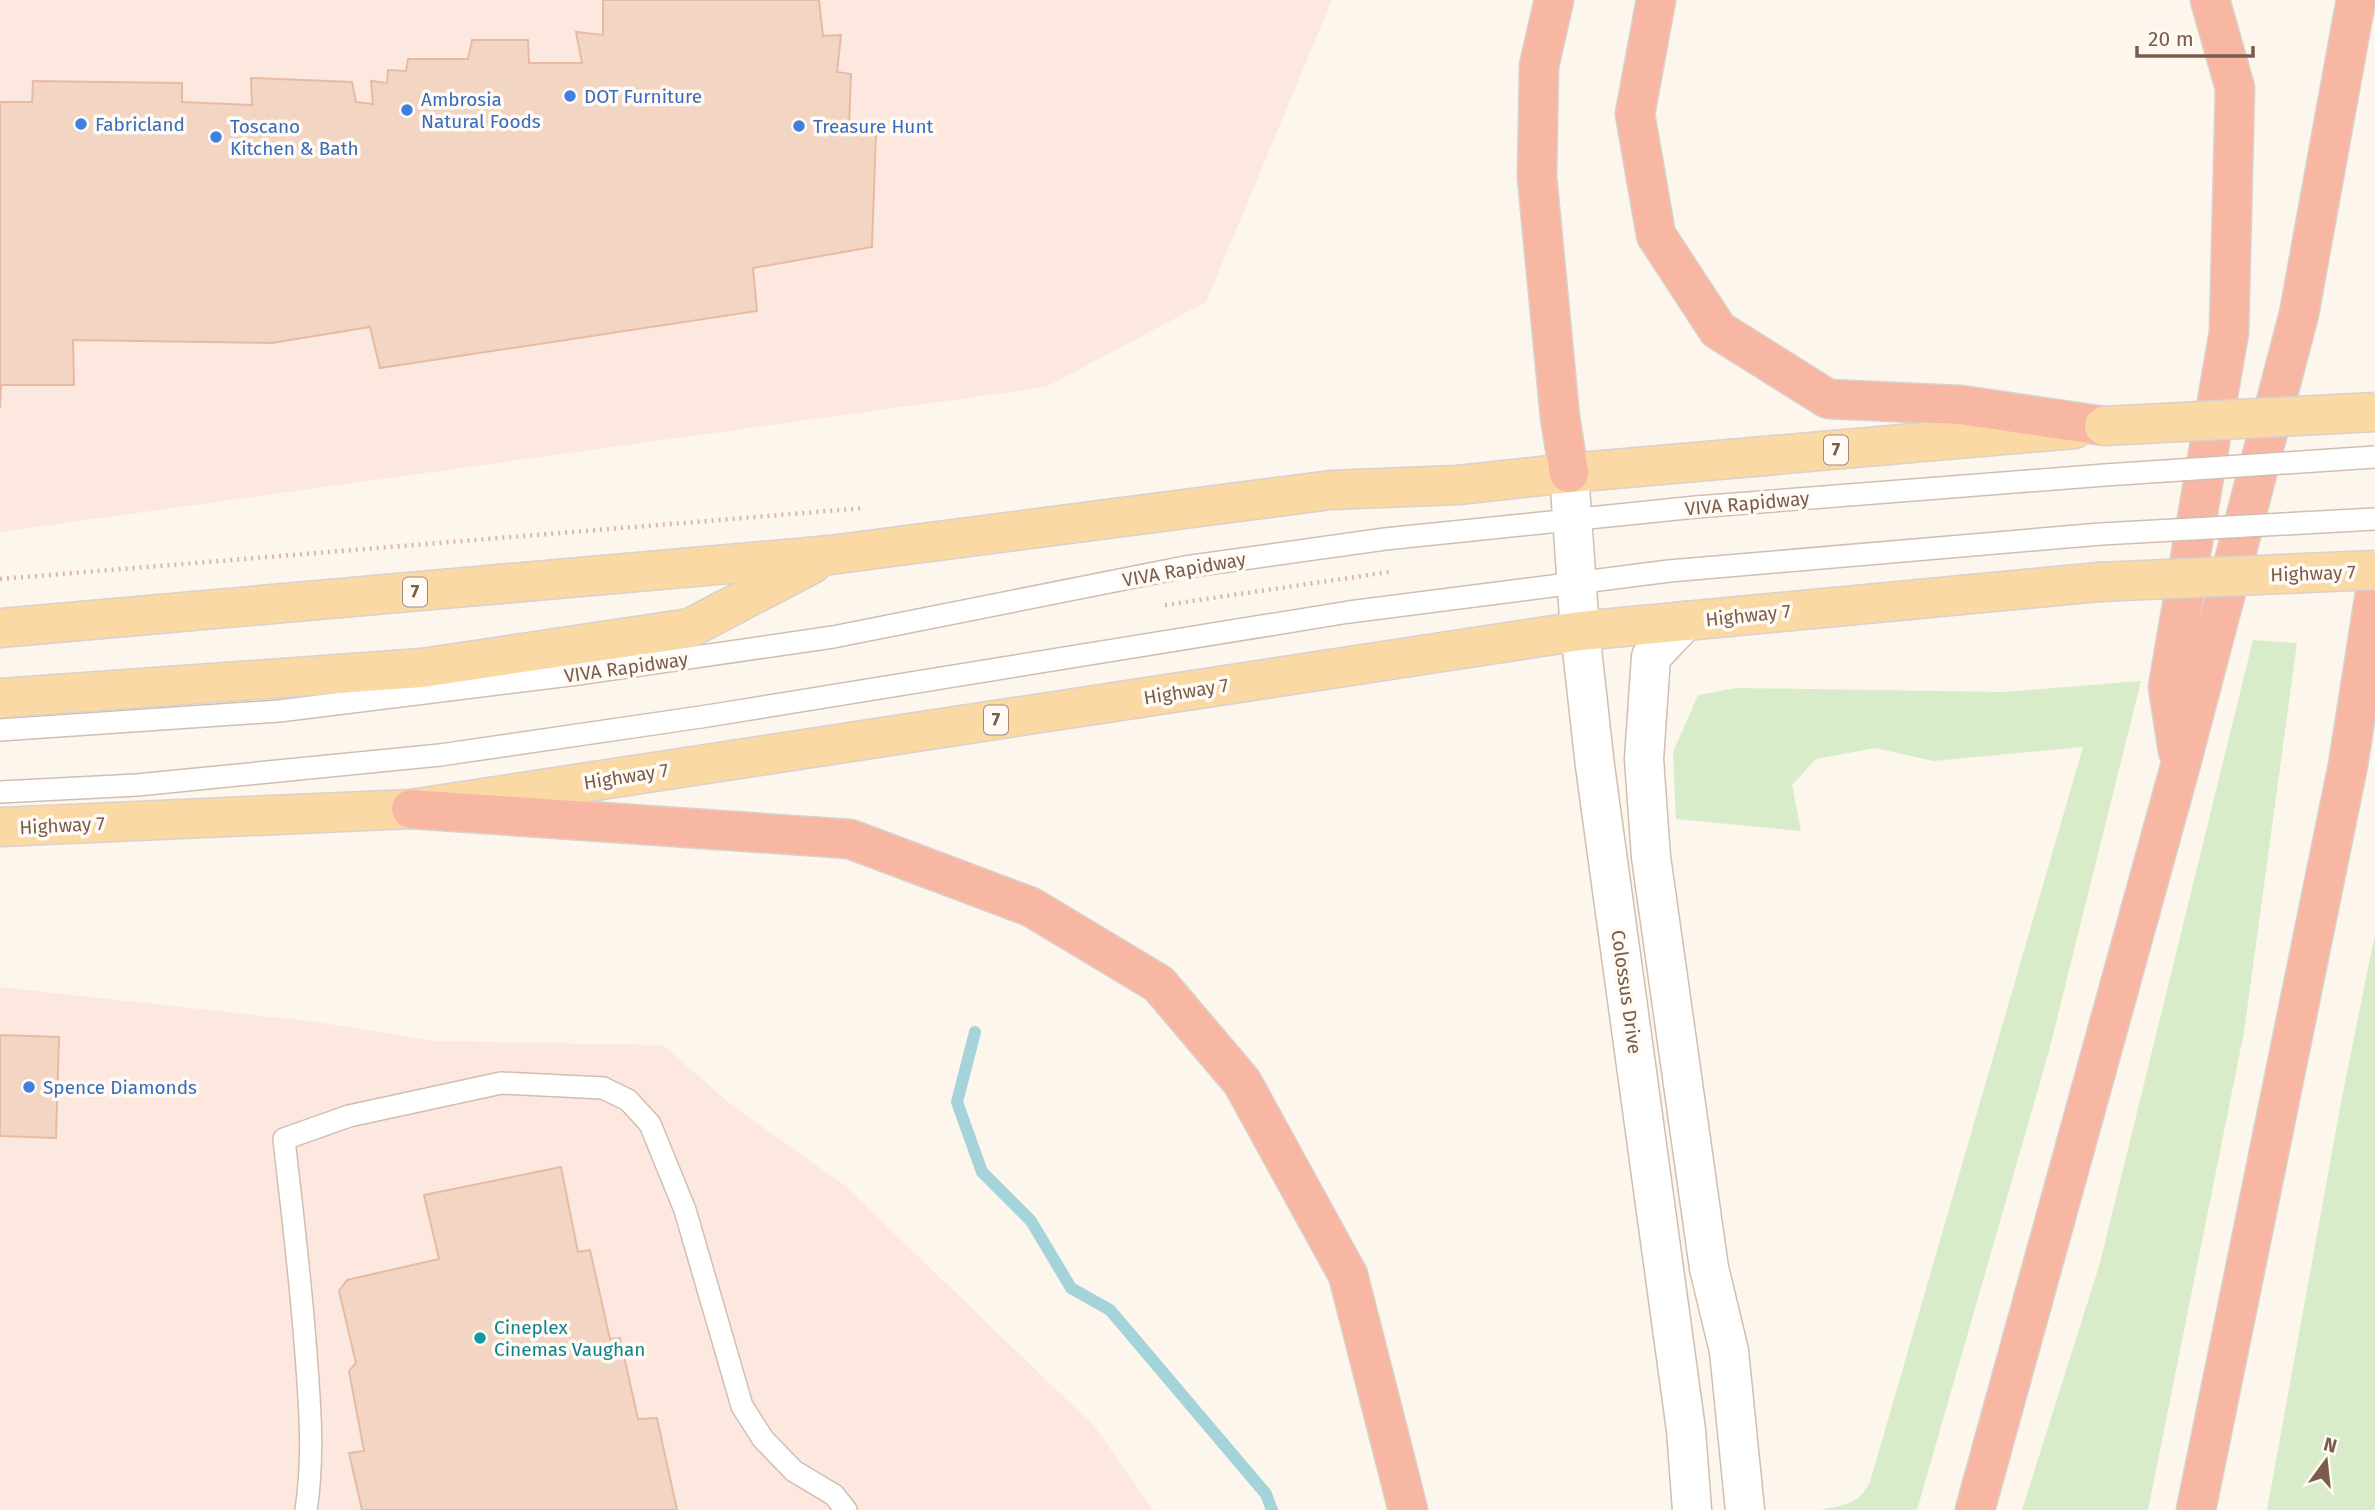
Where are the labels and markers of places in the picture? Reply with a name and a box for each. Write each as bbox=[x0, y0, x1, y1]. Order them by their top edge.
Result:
place label: DOT Furniture bbox=[584, 85, 702, 108]
place label: Ambrosia Natural Foods bbox=[421, 88, 541, 133]
marker: DOT Furniture bbox=[562, 88, 578, 104]
marker: Ambrosia Natural Foods bbox=[399, 102, 415, 118]
place label: Fabricland bbox=[95, 113, 185, 136]
place label: Toscano Kitchen & Bath bbox=[230, 115, 359, 160]
place label: Treasure Hunt bbox=[813, 115, 934, 138]
marker: Fabricland bbox=[73, 116, 89, 132]
marker: Treasure Hunt bbox=[791, 118, 807, 134]
marker: Toscano Kitchen & Bath bbox=[208, 129, 224, 145]
place label: Spence Diamonds bbox=[43, 1076, 197, 1099]
marker: Spence Diamonds bbox=[21, 1079, 37, 1095]
place label: Cineplex Cinemas Vaughan bbox=[494, 1316, 646, 1361]
marker: Cineplex Cinemas Vaughan bbox=[472, 1330, 488, 1346]

